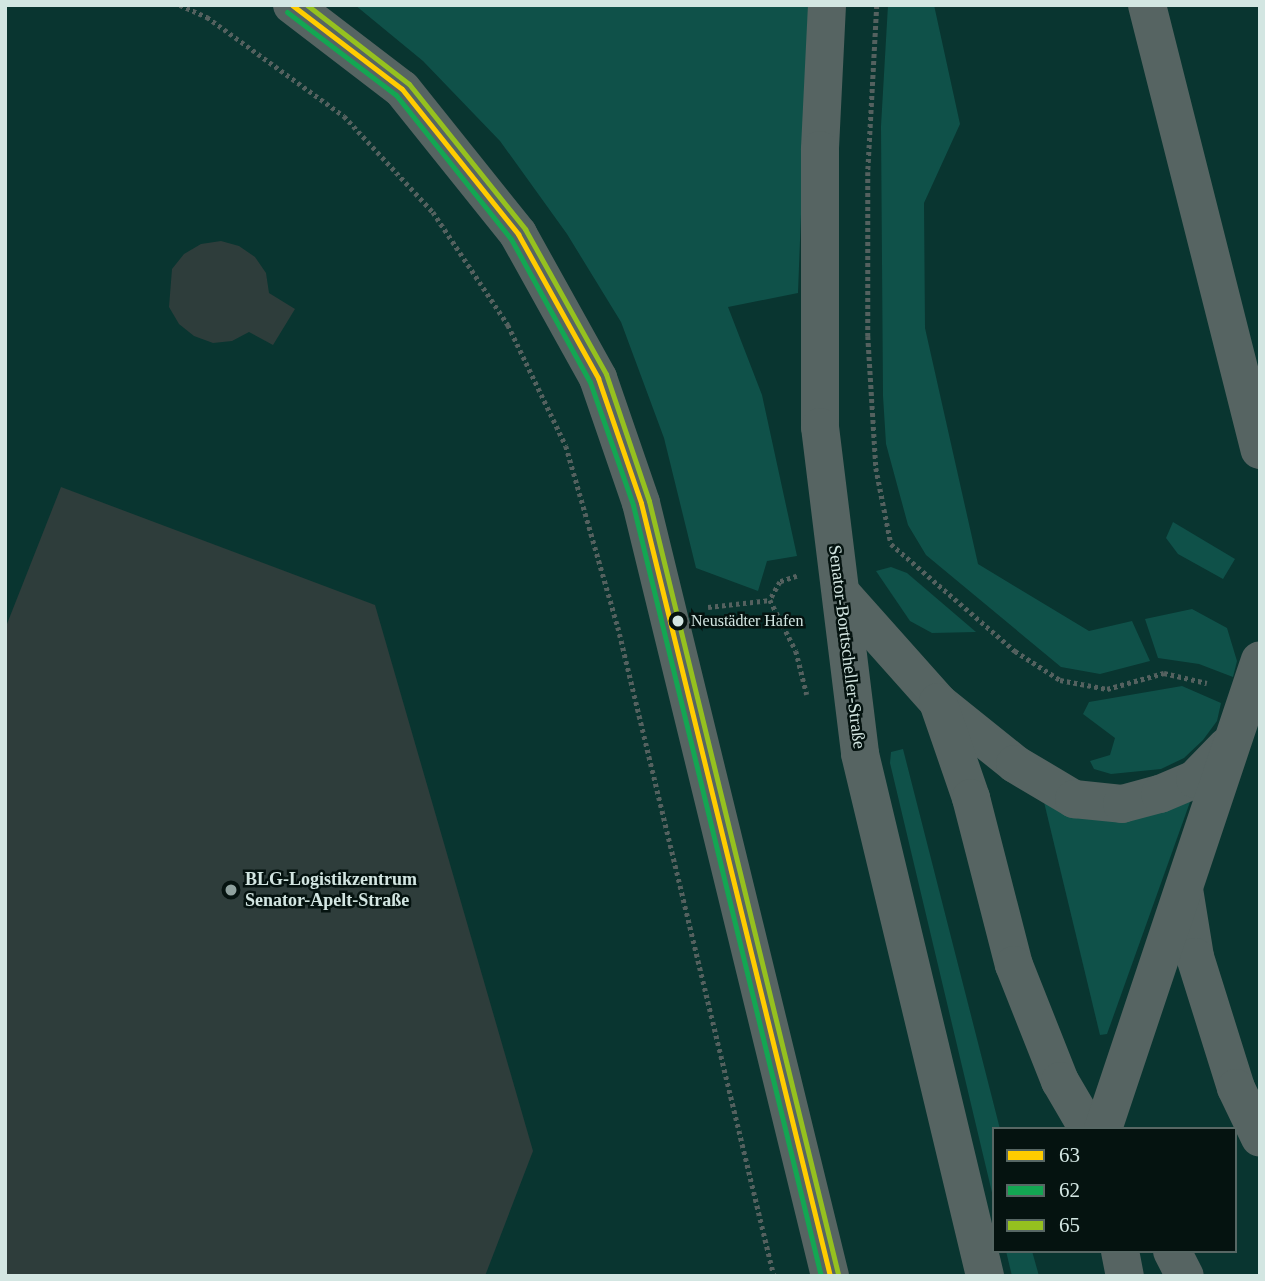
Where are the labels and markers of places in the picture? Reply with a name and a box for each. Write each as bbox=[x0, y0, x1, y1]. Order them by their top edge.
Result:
place label: Neustädter Hafen bbox=[691, 611, 803, 631]
marker: Neustädter Hafen bbox=[671, 614, 685, 628]
place label: BLG-Logistikzentrum Senator-Apelt-Straße bbox=[245, 869, 417, 912]
marker: BLG-Logistikzentrum Senator-Apelt-Straße bbox=[223, 882, 239, 898]

